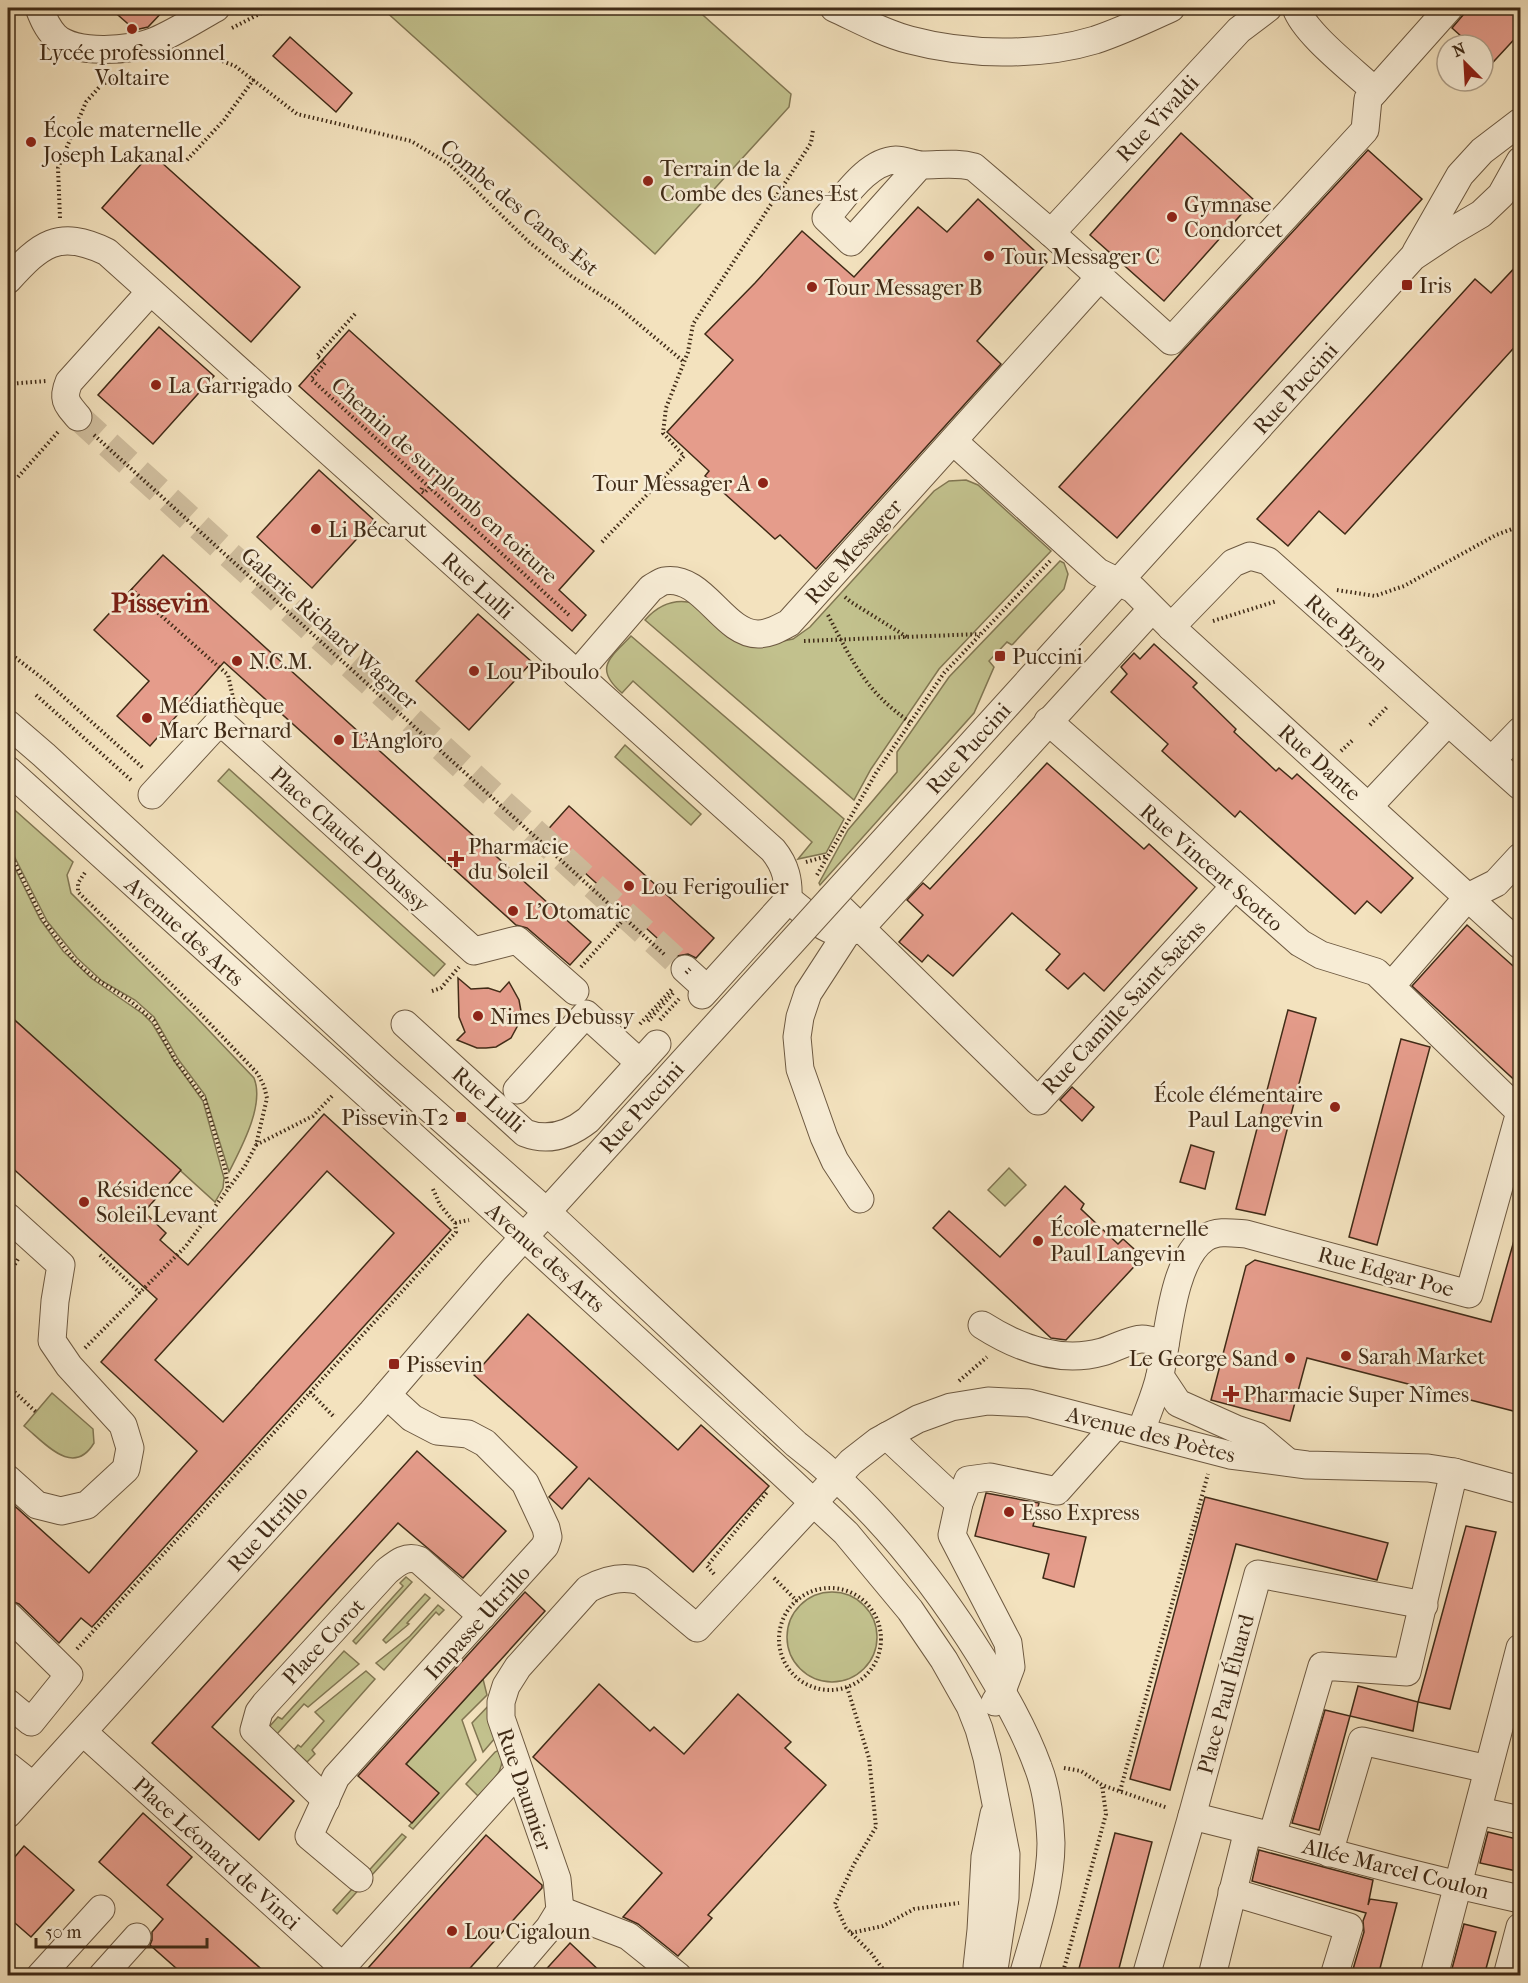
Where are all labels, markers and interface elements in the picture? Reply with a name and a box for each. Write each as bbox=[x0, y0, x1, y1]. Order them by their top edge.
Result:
marker: Lycée professionnel Voltaire bbox=[125, 22, 139, 36]
north arrow bbox=[1435, 33, 1495, 93]
text: N bbox=[1450, 38, 1469, 61]
place label: Lycée professionnel Voltaire bbox=[39, 40, 225, 91]
street label: Rue Vivaldi bbox=[1111, 69, 1205, 168]
place label: École maternelle Joseph Lakanal bbox=[41, 116, 202, 168]
street label: Combe des Canes-Est bbox=[435, 134, 604, 282]
marker: École maternelle Joseph Lakanal bbox=[24, 135, 38, 149]
place label: Terrain de la Combe des Canes-Est bbox=[660, 156, 859, 207]
marker: Terrain de la Combe des Canes-Est bbox=[641, 174, 655, 188]
place label: Gymnase Condorcet bbox=[1184, 192, 1283, 243]
marker: Gymnase Condorcet bbox=[1165, 210, 1179, 224]
place label: Tour Messager C bbox=[1001, 244, 1160, 270]
marker: Tour Messager C bbox=[982, 249, 996, 263]
place label: Iris bbox=[1419, 273, 1452, 299]
place label: Tour Messager B bbox=[824, 275, 982, 301]
marker: Iris bbox=[1400, 278, 1414, 292]
marker: Tour Messager B bbox=[805, 280, 819, 294]
street label: Rue Puccini bbox=[1248, 337, 1344, 440]
street label: Chemin de surplomb en toiture bbox=[326, 372, 563, 589]
place label: La Garrigado bbox=[168, 373, 292, 399]
marker: La Garrigado bbox=[149, 378, 163, 392]
place label: Tour Messager A bbox=[593, 471, 752, 497]
marker: Tour Messager A bbox=[756, 476, 770, 490]
street label: Rue Messager bbox=[800, 493, 908, 610]
place label: Li Bécarut bbox=[328, 517, 427, 543]
marker: Li Bécarut bbox=[309, 522, 323, 536]
street label: Galerie Richard Wagner bbox=[236, 542, 424, 715]
street label: Rue Lulli bbox=[436, 547, 519, 625]
district label: Pissevin bbox=[111, 586, 210, 619]
street label: Rue Byron bbox=[1300, 589, 1393, 677]
place label: Puccini bbox=[1012, 644, 1083, 670]
place label: N.C.M. bbox=[249, 649, 312, 675]
marker: Puccini bbox=[993, 649, 1007, 663]
marker: N.C.M. bbox=[230, 654, 244, 668]
place label: Lou Piboulo bbox=[486, 659, 599, 685]
marker: Lou Piboulo bbox=[467, 664, 481, 678]
place label: Médiathèque Marc Bernard bbox=[159, 693, 293, 744]
street label: Rue Puccini bbox=[921, 697, 1017, 800]
marker: Médiathèque Marc Bernard bbox=[140, 711, 154, 725]
street label: Rue Dante bbox=[1273, 719, 1366, 807]
place label: L'Angloro bbox=[351, 728, 443, 754]
marker: L'Angloro bbox=[332, 733, 346, 747]
street label: Place Claude Debussy bbox=[264, 761, 435, 919]
street label: Rue Vincent Scotto bbox=[1134, 798, 1288, 937]
place label: Pharmacie du Soleil bbox=[468, 834, 569, 885]
marker: Pharmacie du Soleil bbox=[449, 852, 463, 866]
street label: Avenue des Arts bbox=[119, 871, 249, 992]
place label: Lou Ferigoulier bbox=[641, 874, 789, 900]
marker: Lou Ferigoulier bbox=[622, 879, 636, 893]
place label: L'Otomatic bbox=[525, 899, 631, 925]
marker: L'Otomatic bbox=[506, 904, 520, 918]
street label: Rue Camille Saint-Saëns bbox=[1036, 915, 1211, 1100]
place label: Nimes Debussy bbox=[490, 1004, 635, 1030]
marker: Nimes Debussy bbox=[471, 1009, 485, 1023]
street label: Rue Puccini bbox=[594, 1056, 690, 1159]
street label: Rue Lulli bbox=[447, 1061, 530, 1139]
place label: École élémentaire Paul Langevin bbox=[1153, 1081, 1323, 1133]
marker: École élémentaire Paul Langevin bbox=[1328, 1100, 1342, 1114]
place label: Pissevin T2 bbox=[341, 1105, 449, 1131]
marker: Pissevin T2 bbox=[454, 1110, 468, 1124]
place label: Résidence Soleil Levant bbox=[96, 1177, 218, 1228]
marker: Résidence Soleil Levant bbox=[77, 1195, 91, 1209]
street label: Avenue des Arts bbox=[480, 1197, 610, 1318]
place label: École maternelle Paul Langevin bbox=[1050, 1215, 1209, 1267]
marker: École maternelle Paul Langevin bbox=[1031, 1234, 1045, 1248]
street label: Rue Edgar Poe bbox=[1315, 1241, 1457, 1303]
place label: Sarah Market bbox=[1358, 1344, 1485, 1370]
place label: Le George Sand bbox=[1129, 1346, 1279, 1372]
marker: Sarah Market bbox=[1339, 1349, 1353, 1363]
marker: Le George Sand bbox=[1283, 1351, 1297, 1365]
place label: Pissevin bbox=[406, 1352, 483, 1378]
marker: Pissevin bbox=[387, 1357, 401, 1371]
place label: Pharmacie Super Nîmes bbox=[1243, 1382, 1469, 1408]
marker: Pharmacie Super Nîmes bbox=[1224, 1387, 1238, 1401]
street label: Avenue des Poètes bbox=[1063, 1401, 1238, 1469]
street label: Rue Utrillo bbox=[222, 1480, 313, 1577]
place label: Esso Express bbox=[1021, 1500, 1140, 1526]
marker: Esso Express bbox=[1002, 1505, 1016, 1519]
street label: Impasse Utrillo bbox=[420, 1560, 536, 1685]
street label: Place Corot bbox=[277, 1593, 370, 1690]
street label: Place Paul Éluard bbox=[1191, 1610, 1260, 1777]
street label: Rue Daumier bbox=[491, 1725, 557, 1855]
street label: Place Léonard de Vinci bbox=[127, 1772, 306, 1936]
street label: Allée Marcel Coulon bbox=[1299, 1833, 1492, 1905]
scale bar bbox=[36, 1911, 207, 1949]
place label: Lou Cigaloun bbox=[464, 1919, 591, 1945]
text: 50 m bbox=[45, 1922, 82, 1943]
marker: Lou Cigaloun bbox=[445, 1924, 459, 1938]

